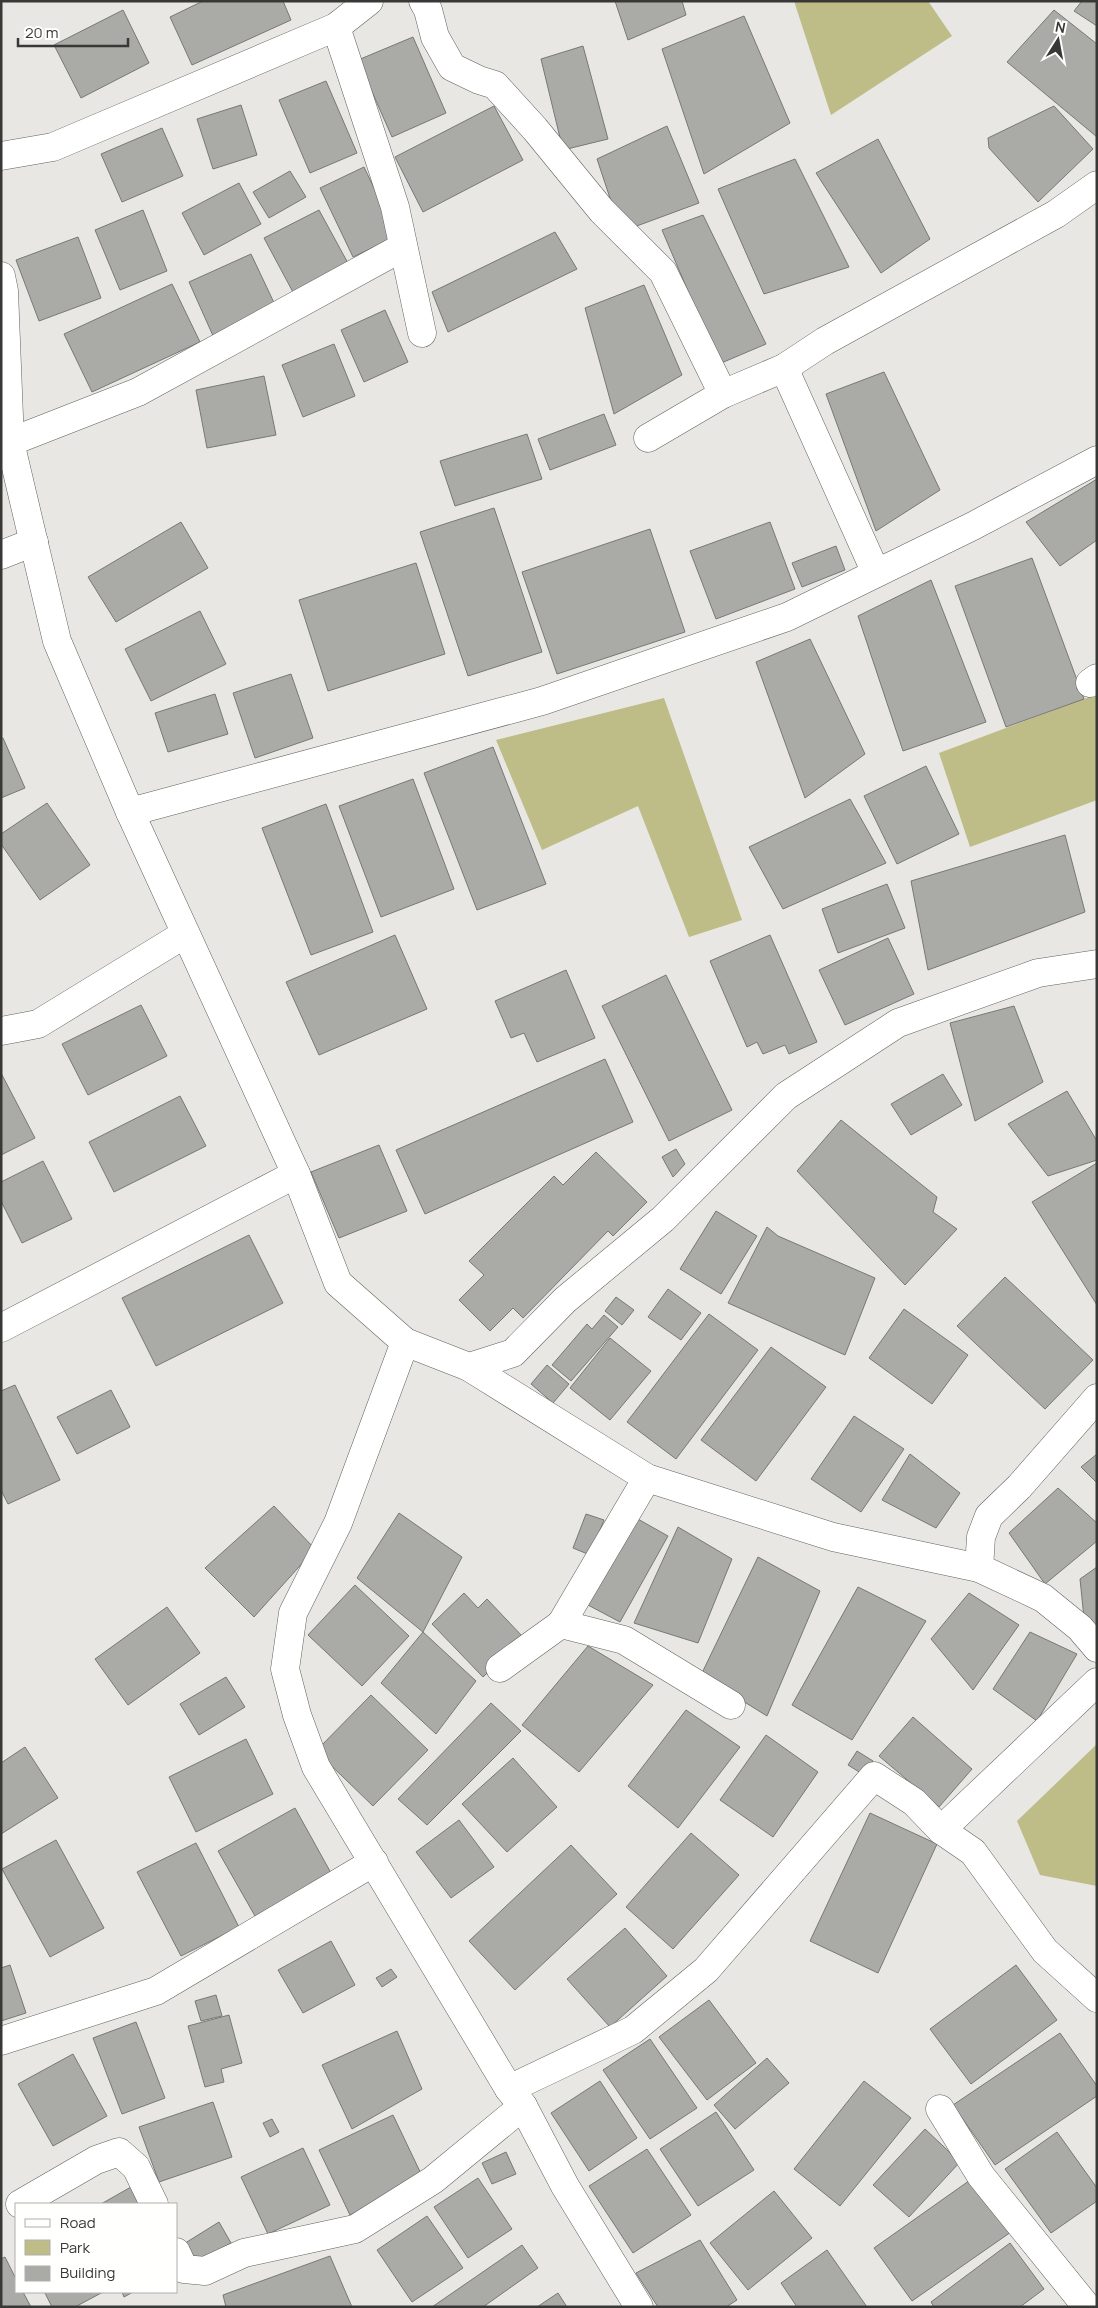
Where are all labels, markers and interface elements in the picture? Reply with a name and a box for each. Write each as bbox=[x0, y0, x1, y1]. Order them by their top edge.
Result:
scale bar bbox=[18, 15, 128, 47]
north arrow bbox=[1033, 15, 1083, 65]
text: N bbox=[1054, 16, 1067, 37]
text: 20 m bbox=[25, 22, 58, 43]
legend bbox=[15, 2203, 178, 2293]
text: Road bbox=[60, 2212, 96, 2233]
text: Park bbox=[60, 2237, 90, 2258]
text: Building bbox=[60, 2262, 115, 2283]

